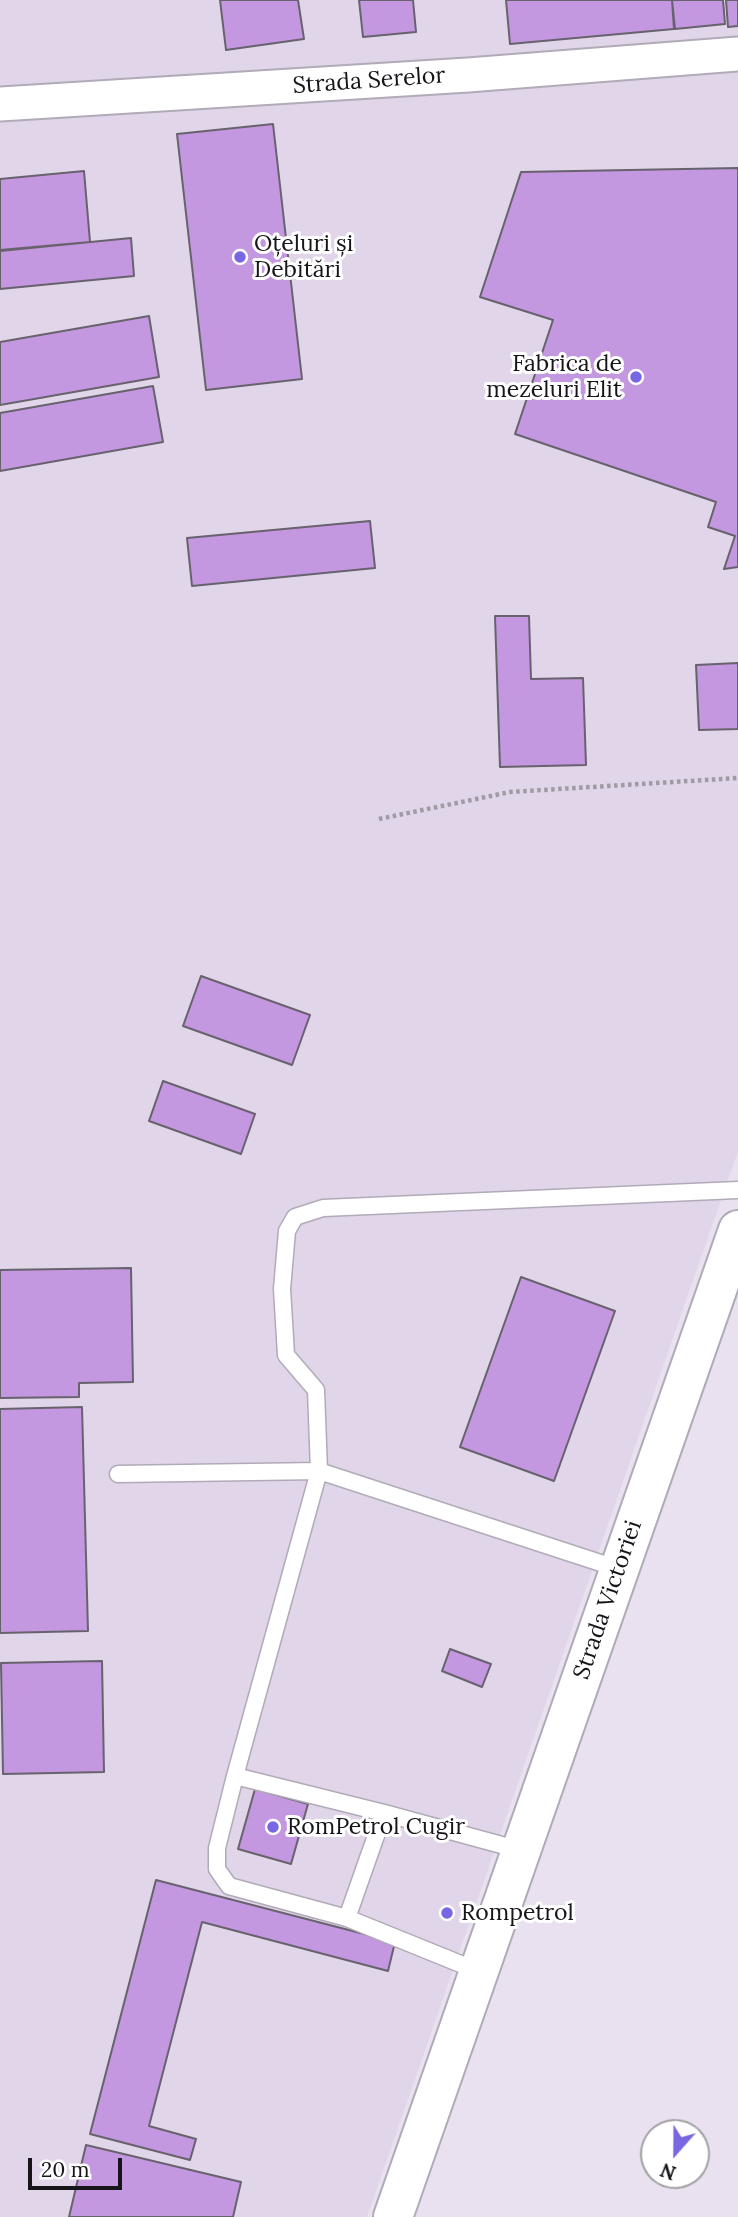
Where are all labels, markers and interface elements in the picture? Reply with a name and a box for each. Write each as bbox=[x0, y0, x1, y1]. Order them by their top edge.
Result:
street label: Strada Serelor bbox=[292, 62, 446, 100]
place label: Oțeluri și Debitări bbox=[254, 230, 353, 284]
marker: Oțeluri și Debitări bbox=[232, 249, 248, 265]
place label: Fabrica de mezeluri Elit bbox=[486, 350, 622, 404]
marker: Fabrica de mezeluri Elit bbox=[628, 369, 644, 385]
street label: Strada Victoriei bbox=[568, 1517, 648, 1683]
place label: RomPetrol Cugir bbox=[287, 1813, 465, 1841]
marker: RomPetrol Cugir bbox=[265, 1819, 281, 1835]
place label: Rompetrol bbox=[461, 1899, 574, 1927]
marker: Rompetrol bbox=[439, 1905, 455, 1921]
north arrow bbox=[640, 2119, 710, 2189]
scale bar bbox=[32, 2144, 126, 2188]
text: 20 m bbox=[41, 2156, 90, 2183]
text: N bbox=[657, 2158, 679, 2186]

